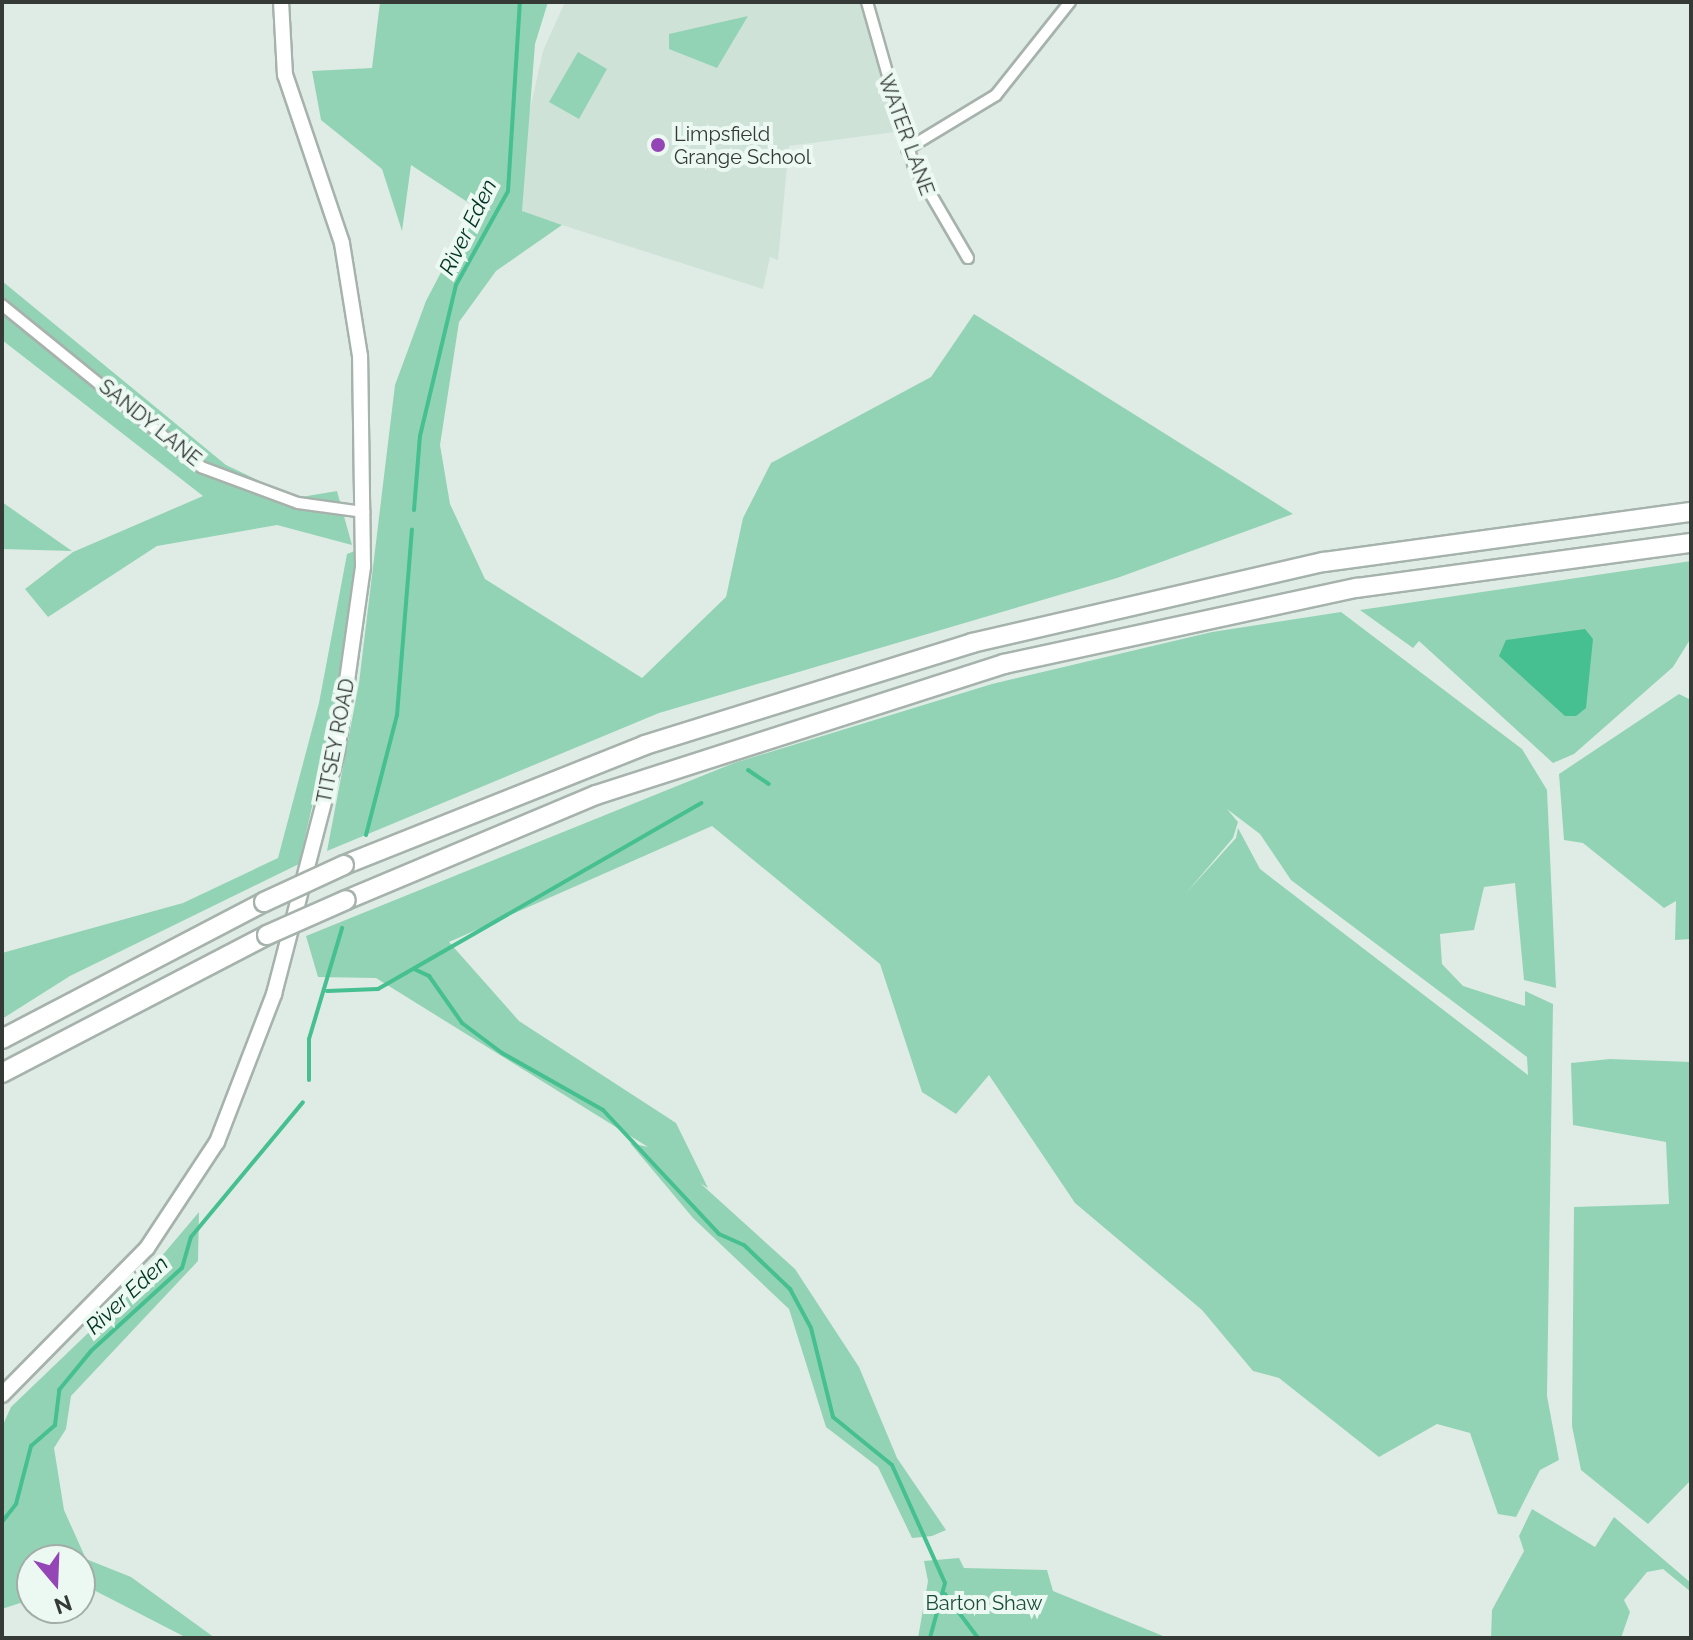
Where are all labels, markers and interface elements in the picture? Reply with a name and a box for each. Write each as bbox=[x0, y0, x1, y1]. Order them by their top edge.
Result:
street label: WATER LANE bbox=[873, 71, 939, 199]
place label: Limpsfield Grange School bbox=[674, 122, 811, 169]
marker: Limpsfield Grange School bbox=[649, 136, 667, 154]
water label: River Eden bbox=[433, 175, 503, 279]
street label: SANDY LANE bbox=[94, 374, 206, 472]
street label: TITSEY ROAD bbox=[312, 676, 360, 806]
water label: River Eden bbox=[80, 1250, 174, 1340]
north arrow bbox=[16, 1544, 96, 1624]
text: N bbox=[51, 1590, 75, 1620]
park label: Barton Shaw bbox=[925, 1591, 1043, 1615]

